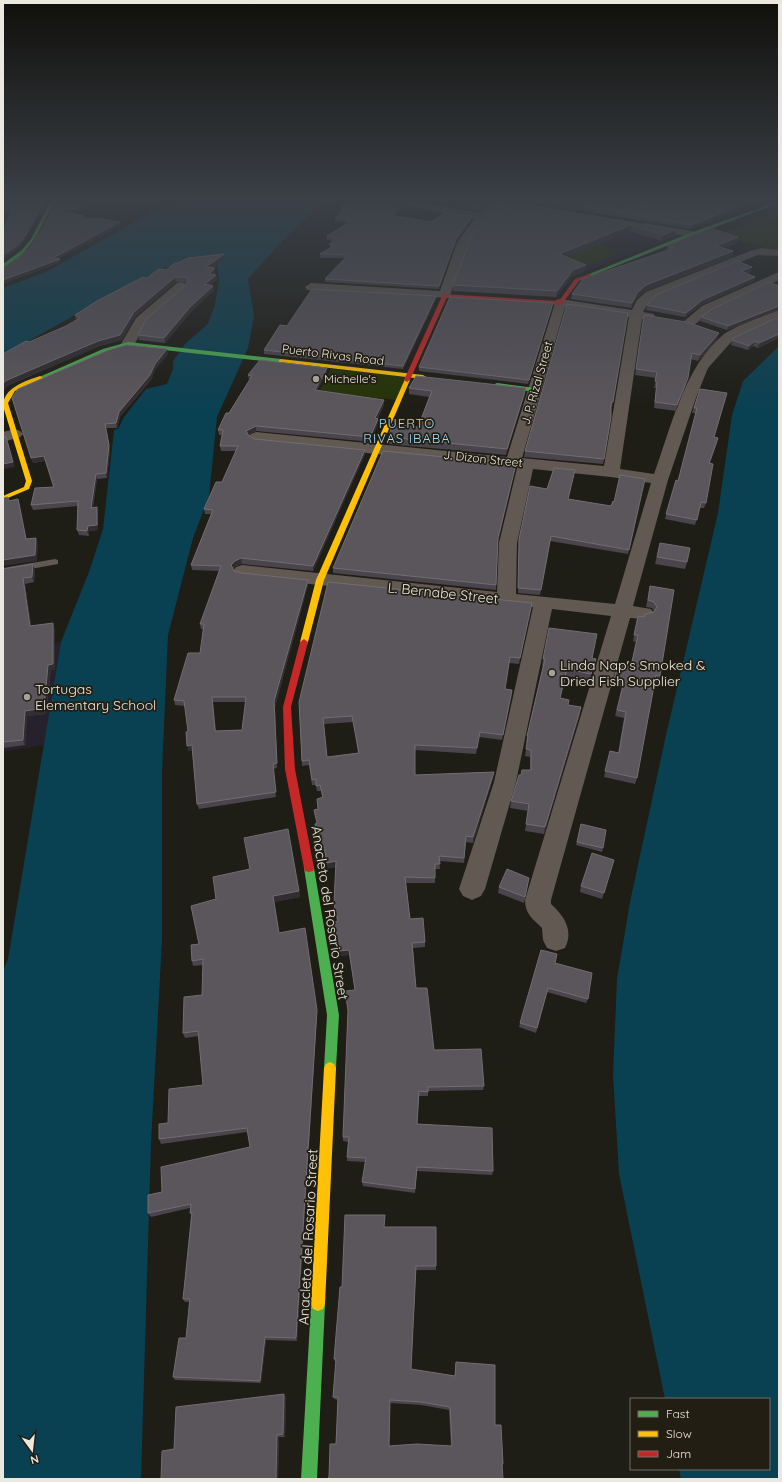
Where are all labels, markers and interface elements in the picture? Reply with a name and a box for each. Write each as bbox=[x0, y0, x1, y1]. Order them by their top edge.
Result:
street label: J. P. Rizal Street bbox=[517, 339, 556, 426]
street label: Puerto Rivas Road bbox=[281, 341, 385, 368]
place label: Michelle's bbox=[324, 371, 377, 386]
marker: Michelle's bbox=[311, 374, 321, 384]
district label: PUERTO RIVAS IBABA bbox=[363, 415, 451, 446]
street label: J. Dizon Street bbox=[443, 447, 523, 470]
street label: L. Bernabe Street bbox=[387, 578, 500, 608]
place label: Linda Nap's Smoked & Dried Fish Supplier bbox=[560, 656, 706, 690]
marker: Linda Nap's Smoked & Dried Fish Supplier bbox=[547, 668, 557, 678]
place label: Tortugas Elementary School bbox=[35, 680, 156, 714]
marker: Tortugas Elementary School bbox=[22, 692, 32, 702]
street label: Anacleto del Rosario Street bbox=[307, 825, 353, 1002]
street label: Anacleto del Rosario Street bbox=[294, 1148, 322, 1325]
legend bbox=[630, 1398, 770, 1470]
text: Fast bbox=[666, 1406, 690, 1421]
text: Slow bbox=[666, 1426, 692, 1441]
north arrow bbox=[12, 1430, 52, 1470]
text: Jam bbox=[666, 1446, 691, 1461]
text: N bbox=[29, 1452, 40, 1467]

